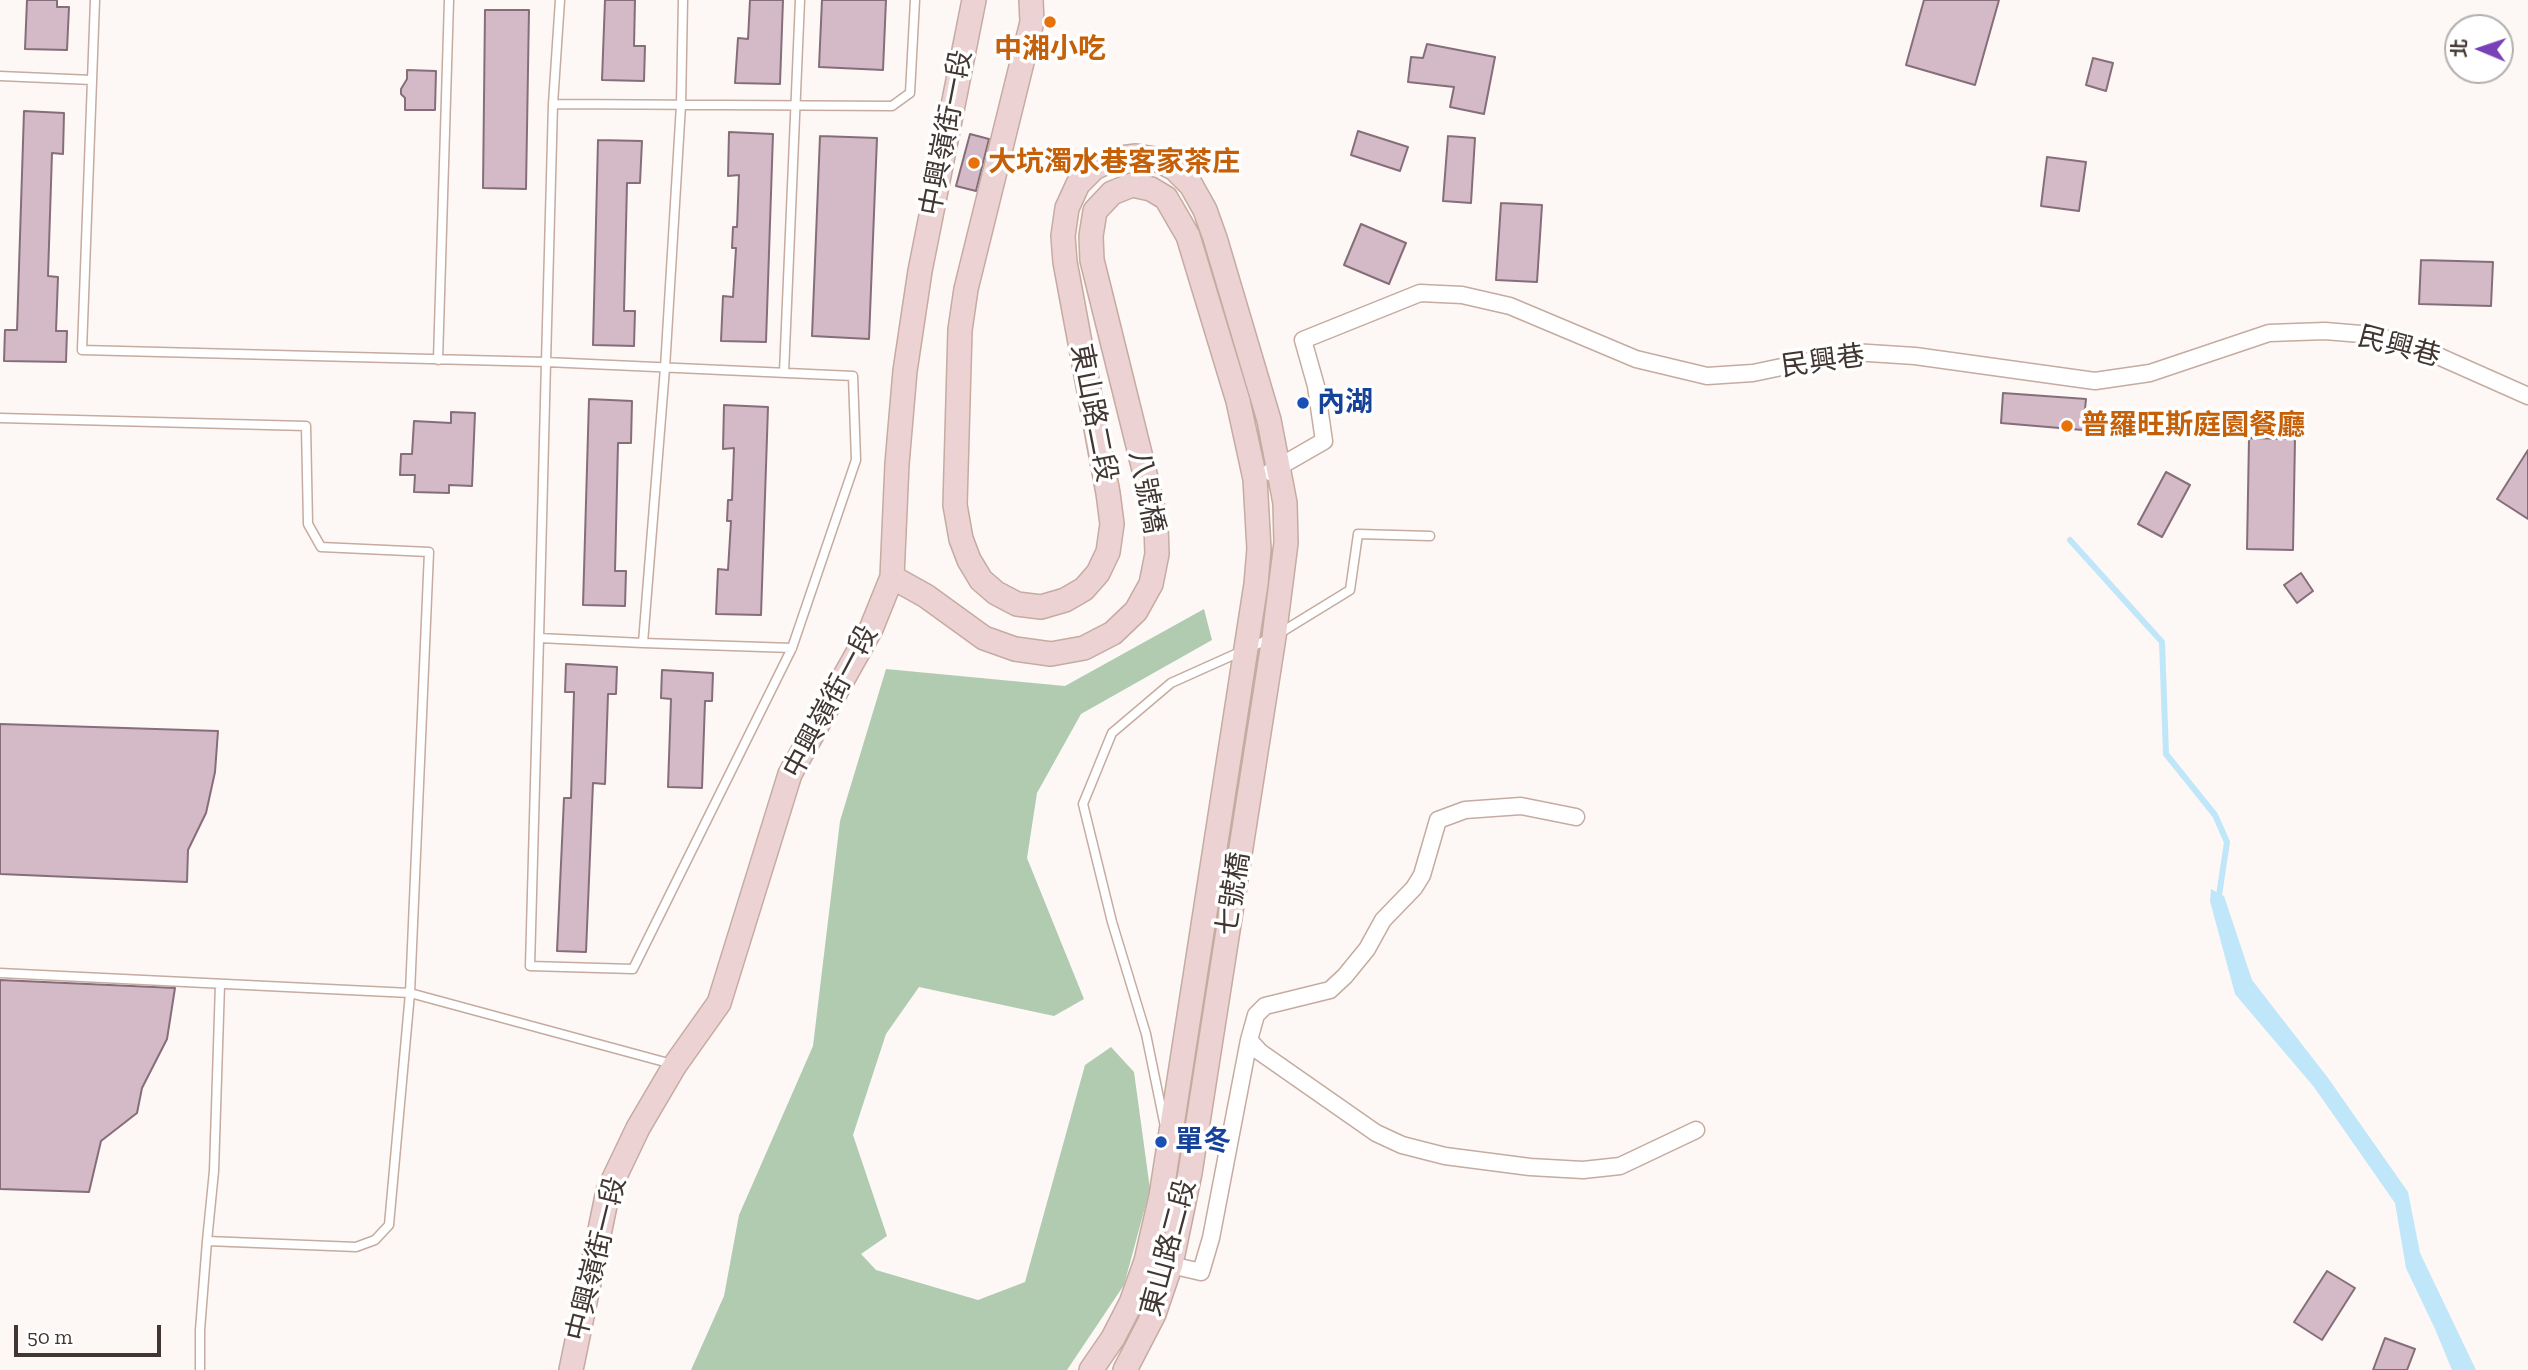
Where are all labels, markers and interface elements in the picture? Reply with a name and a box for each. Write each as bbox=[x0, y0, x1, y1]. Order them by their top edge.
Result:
marker: 中湘小吃 bbox=[1042, 14, 1058, 30]
north arrow bbox=[2444, 14, 2514, 84]
place label: 中湘小吃 bbox=[994, 33, 1106, 67]
text: 北 bbox=[2448, 38, 2471, 58]
street label: 中興嶺街一段 bbox=[914, 47, 980, 219]
place label: 大坑濁水巷客家茶庄 bbox=[988, 146, 1240, 180]
marker: 大坑濁水巷客家茶庄 bbox=[966, 155, 982, 171]
street label: 民興巷 bbox=[2354, 320, 2444, 374]
street label: 民興巷 bbox=[1779, 340, 1867, 384]
street label: 東山路二段 bbox=[1063, 341, 1123, 485]
place label: 內湖 bbox=[1317, 386, 1373, 420]
marker: 內湖 bbox=[1295, 395, 1311, 411]
place label: 普羅旺斯庭園餐廳 bbox=[2081, 409, 2305, 443]
marker: 普羅旺斯庭園餐廳 bbox=[2059, 418, 2075, 434]
street label: 八號橋 bbox=[1121, 448, 1171, 536]
street label: 中興嶺街一段 bbox=[777, 620, 885, 784]
street label: 七號橋 bbox=[1211, 850, 1257, 938]
place label: 單冬 bbox=[1175, 1125, 1231, 1159]
marker: 單冬 bbox=[1153, 1134, 1169, 1150]
street label: 中興嶺街一段 bbox=[560, 1173, 634, 1345]
street label: 東山路二段 bbox=[1135, 1176, 1203, 1320]
scale bar bbox=[18, 1310, 164, 1354]
text: 50 m bbox=[27, 1324, 73, 1349]

